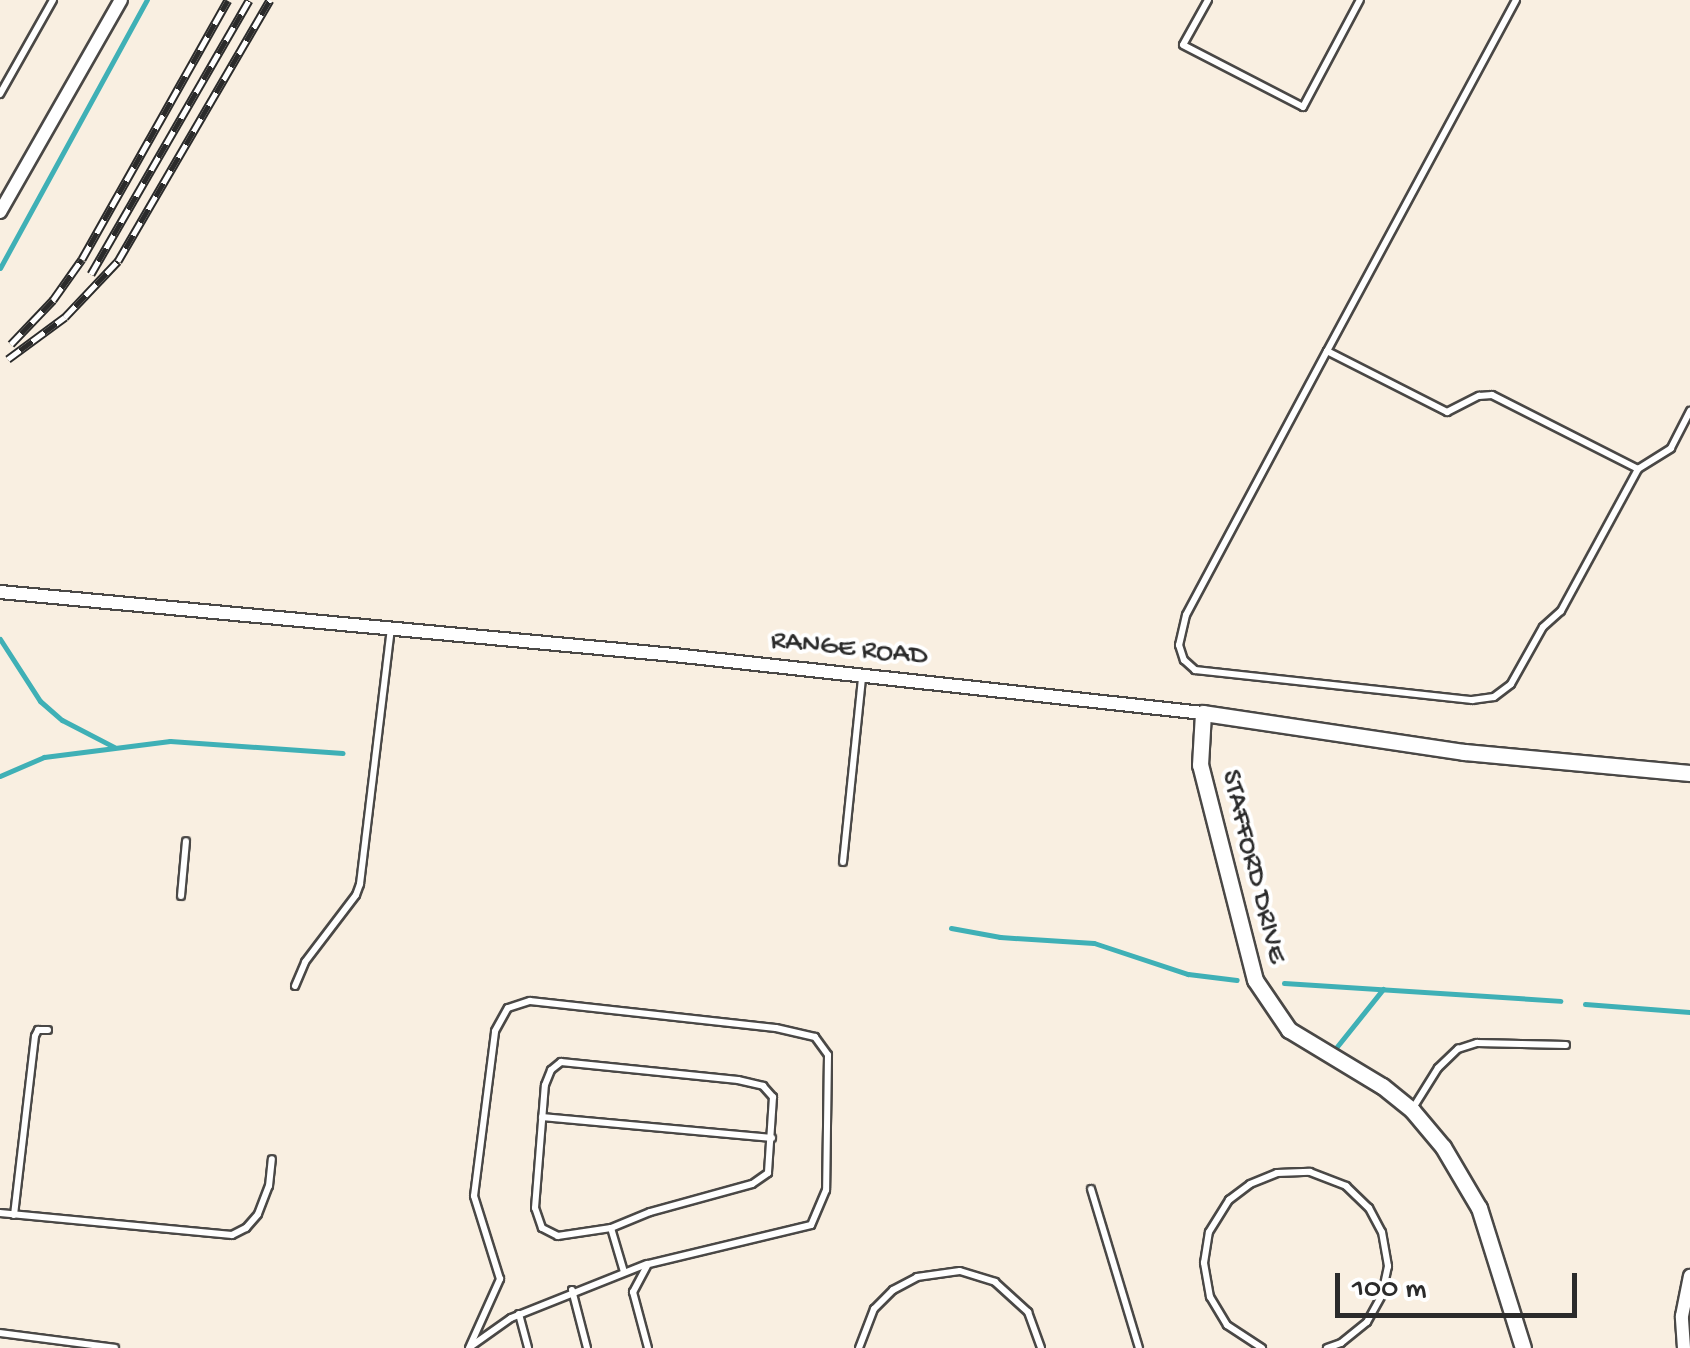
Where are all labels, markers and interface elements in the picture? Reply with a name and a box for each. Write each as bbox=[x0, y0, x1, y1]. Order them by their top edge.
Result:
street label: RANGE ROAD bbox=[769, 625, 929, 675]
street label: STAFFORD DRIVE bbox=[1212, 767, 1292, 967]
scale bar bbox=[1340, 1253, 1582, 1315]
text: 100 m bbox=[1352, 1273, 1427, 1308]

